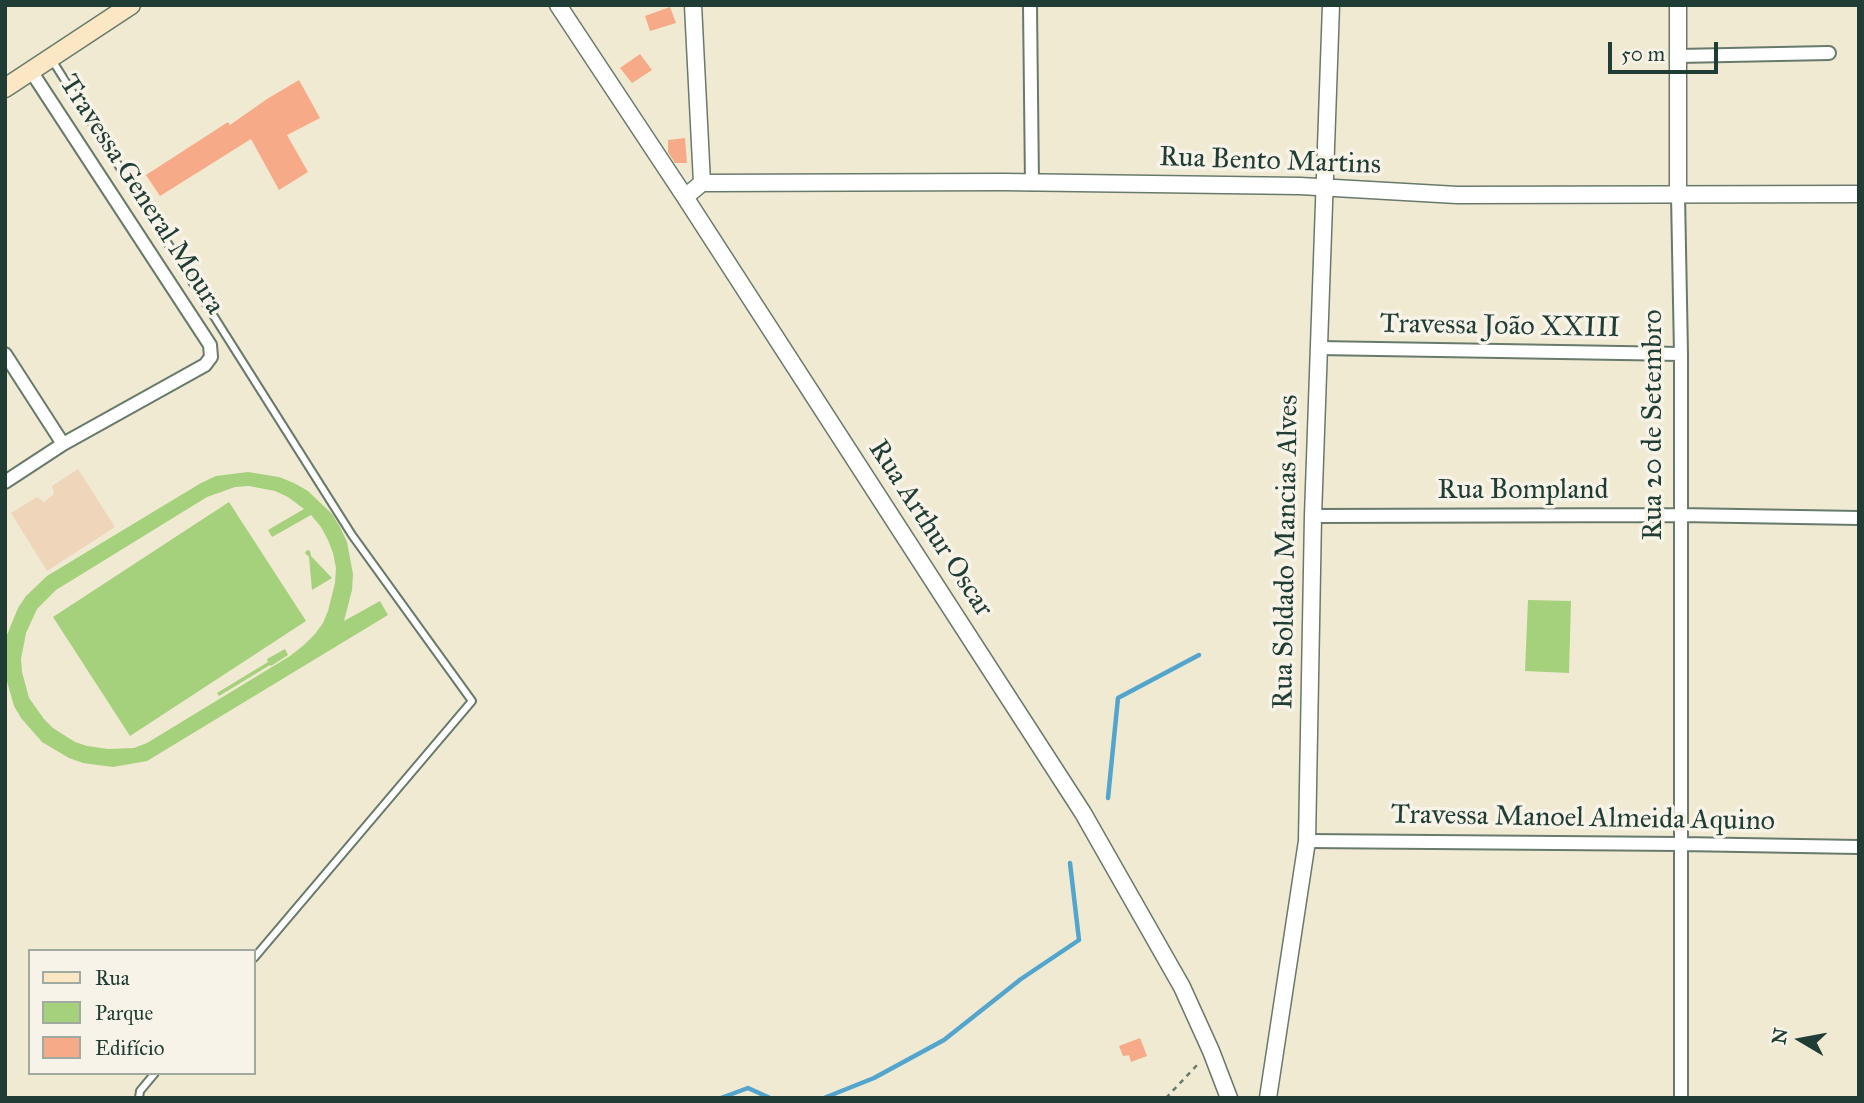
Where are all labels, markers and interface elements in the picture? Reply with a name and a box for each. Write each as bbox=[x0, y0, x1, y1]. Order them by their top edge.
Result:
scale bar bbox=[1612, 28, 1722, 72]
text: 50 m bbox=[1621, 41, 1665, 67]
street label: Travessa General Moura bbox=[51, 69, 231, 321]
street label: Rua Bento Martins bbox=[1159, 141, 1381, 183]
street label: Travessa João XXIII bbox=[1380, 308, 1620, 346]
street label: Rua 20 de Setembro bbox=[1637, 310, 1671, 540]
street label: Rua Soldado Mancias Alves bbox=[1267, 394, 1307, 710]
street label: Rua Arthur Oscar bbox=[860, 434, 1000, 624]
street label: Rua Bompland bbox=[1438, 474, 1608, 508]
street label: Travessa Manoel Almeida Aquino bbox=[1391, 799, 1775, 839]
legend bbox=[28, 949, 256, 1075]
text: Rua bbox=[95, 965, 130, 991]
text: Parque bbox=[95, 1000, 153, 1026]
north arrow bbox=[1766, 1005, 1836, 1075]
text: N bbox=[1767, 1026, 1793, 1046]
text: Edifício bbox=[95, 1035, 164, 1061]

